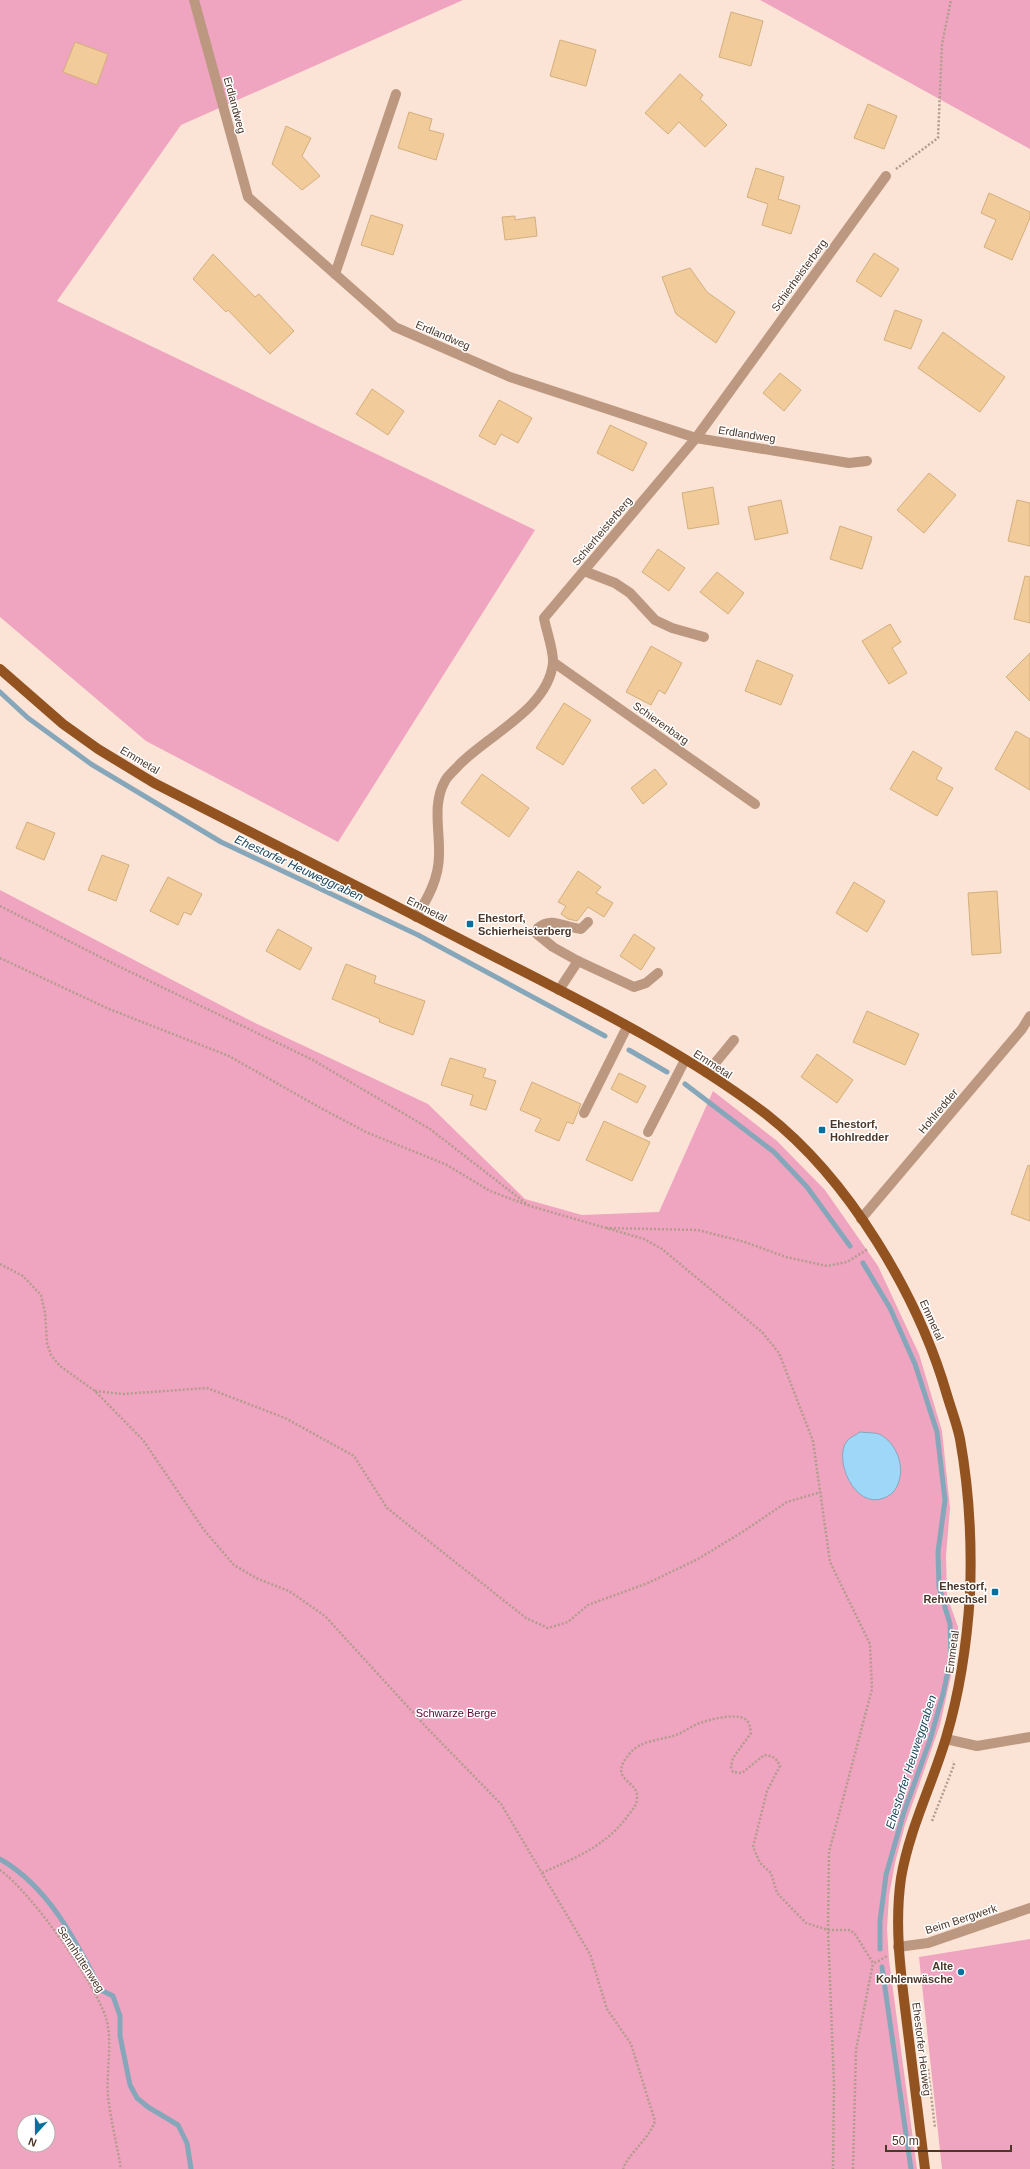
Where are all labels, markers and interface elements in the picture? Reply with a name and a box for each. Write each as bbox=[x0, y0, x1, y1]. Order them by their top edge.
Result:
street label: Erdlandweg bbox=[222, 75, 248, 135]
street label: Schierheisterberg bbox=[769, 237, 829, 313]
street label: Erdlandweg bbox=[414, 318, 472, 352]
street label: Erdlandweg bbox=[717, 424, 777, 444]
street label: Schierheisterberg bbox=[570, 494, 634, 568]
street label: Schierenbarg bbox=[631, 699, 691, 747]
street label: Emmetal bbox=[118, 744, 162, 776]
water label: Ehestorfer Heuweggraben bbox=[233, 832, 366, 904]
street label: Emmetal bbox=[405, 894, 449, 924]
place label: Ehestorf, Schierheisterberg bbox=[478, 912, 572, 937]
marker: Ehestorf, Schierheisterberg bbox=[465, 919, 475, 929]
street label: Emmetal bbox=[692, 1047, 734, 1081]
street label: Hohlredder bbox=[916, 1086, 960, 1136]
place label: Ehestorf, Hohlredder bbox=[830, 1118, 889, 1143]
marker: Ehestorf, Hohlredder bbox=[817, 1125, 827, 1135]
street label: Emmetal bbox=[918, 1298, 946, 1342]
place label: Ehestorf, Rehwechsel bbox=[923, 1580, 987, 1605]
marker: Ehestorf, Rehwechsel bbox=[990, 1587, 1000, 1597]
street label: Emmetal bbox=[943, 1630, 961, 1674]
water label: Ehestorfer Heuweggraben bbox=[883, 1693, 939, 1831]
park label: Schwarze Berge bbox=[416, 1707, 496, 1719]
street label: Beim Bergwerk bbox=[924, 1902, 999, 1936]
street label: Sennhüttenweg bbox=[55, 1924, 107, 1994]
place label: Alte Kohlenwäsche bbox=[876, 1960, 953, 1985]
marker: Alte Kohlenwäsche bbox=[956, 1967, 966, 1977]
street label: Ehestorfer Heuweg bbox=[910, 2002, 934, 2096]
north arrow bbox=[16, 2113, 56, 2153]
scale bar bbox=[886, 2127, 1011, 2153]
text: 50 m bbox=[892, 2134, 919, 2148]
text: N bbox=[27, 2135, 38, 2149]

